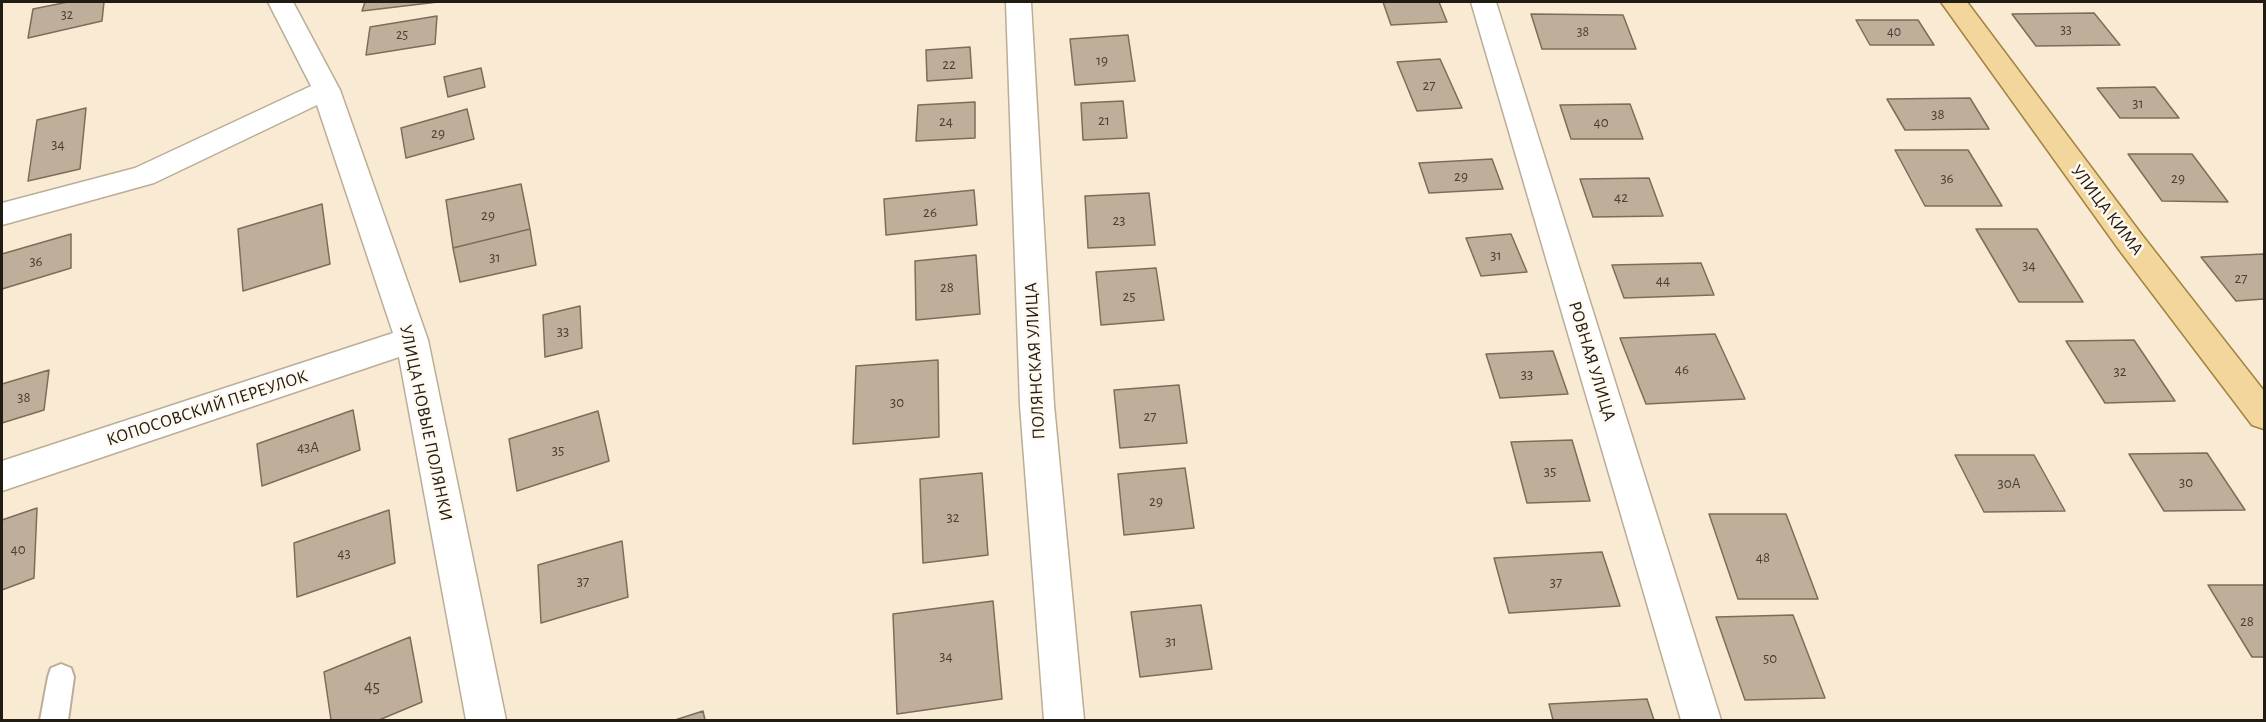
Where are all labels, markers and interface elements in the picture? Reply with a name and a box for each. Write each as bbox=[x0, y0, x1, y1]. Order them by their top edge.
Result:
house number: 32 bbox=[61, 7, 73, 23]
house number: 33 bbox=[2060, 22, 2072, 38]
house number: 38 bbox=[1577, 24, 1589, 40]
house number: 40 bbox=[1887, 24, 1901, 40]
house number: 25 bbox=[396, 27, 408, 43]
house number: 19 bbox=[1096, 51, 1108, 69]
house number: 22 bbox=[942, 55, 956, 73]
house number: 27 bbox=[1422, 76, 1436, 94]
house number: 31 bbox=[2132, 94, 2144, 112]
house number: 38 bbox=[1931, 105, 1945, 123]
house number: 21 bbox=[1098, 111, 1110, 129]
house number: 24 bbox=[939, 112, 953, 130]
house number: 40 bbox=[1593, 113, 1609, 131]
house number: 29 bbox=[431, 124, 445, 142]
house number: 34 bbox=[51, 135, 65, 153]
street label: УЛИЦА КИМА bbox=[2066, 161, 2148, 259]
house number: 29 bbox=[1454, 167, 1468, 185]
house number: 36 bbox=[1940, 169, 1954, 187]
house number: 29 bbox=[2171, 169, 2185, 187]
house number: 42 bbox=[1614, 188, 1628, 206]
house number: 26 bbox=[923, 203, 937, 221]
house number: 29 bbox=[481, 206, 495, 224]
house number: 23 bbox=[1112, 211, 1126, 229]
house number: 31 bbox=[1490, 246, 1502, 264]
house number: 31 bbox=[489, 248, 501, 266]
house number: 36 bbox=[29, 252, 43, 270]
house number: 34 bbox=[2022, 256, 2036, 274]
house number: 27 bbox=[2234, 269, 2248, 287]
house number: 44 bbox=[1656, 271, 1670, 289]
house number: 28 bbox=[940, 278, 954, 296]
street label: ПОЛЯНСКАЯ УЛИЦА bbox=[1020, 282, 1050, 440]
house number: 25 bbox=[1122, 287, 1136, 305]
street label: РОВНАЯ УЛИЦА bbox=[1563, 298, 1621, 424]
house number: 33 bbox=[557, 322, 569, 340]
street label: УЛИЦА НОВЫЕ ПОЛЯНКИ bbox=[395, 323, 457, 523]
house number: 46 bbox=[1675, 360, 1689, 378]
house number: 32 bbox=[2113, 362, 2127, 380]
street label: КОПОСОВСКИЙ ПЕРЕУЛОК bbox=[104, 365, 310, 451]
house number: 33 bbox=[1521, 365, 1533, 383]
house number: 38 bbox=[17, 388, 31, 406]
house number: 30 bbox=[890, 393, 904, 411]
house number: 27 bbox=[1143, 407, 1157, 425]
house number: 43А bbox=[297, 438, 319, 456]
house number: 35 bbox=[552, 441, 564, 459]
house number: 35 bbox=[1544, 462, 1556, 480]
house number: 30 bbox=[2179, 473, 2193, 491]
house number: 30А bbox=[1998, 474, 2020, 492]
house number: 29 bbox=[1149, 492, 1163, 510]
house number: 32 bbox=[946, 508, 960, 526]
house number: 40 bbox=[10, 540, 26, 558]
house number: 43 bbox=[337, 544, 351, 562]
house number: 48 bbox=[1756, 548, 1770, 566]
house number: 37 bbox=[577, 572, 589, 590]
house number: 37 bbox=[1550, 573, 1562, 591]
house number: 28 bbox=[2240, 612, 2254, 630]
house number: 31 bbox=[1165, 632, 1177, 650]
house number: 34 bbox=[939, 647, 953, 665]
house number: 50 bbox=[1763, 649, 1777, 667]
house number: 45 bbox=[364, 676, 380, 698]

